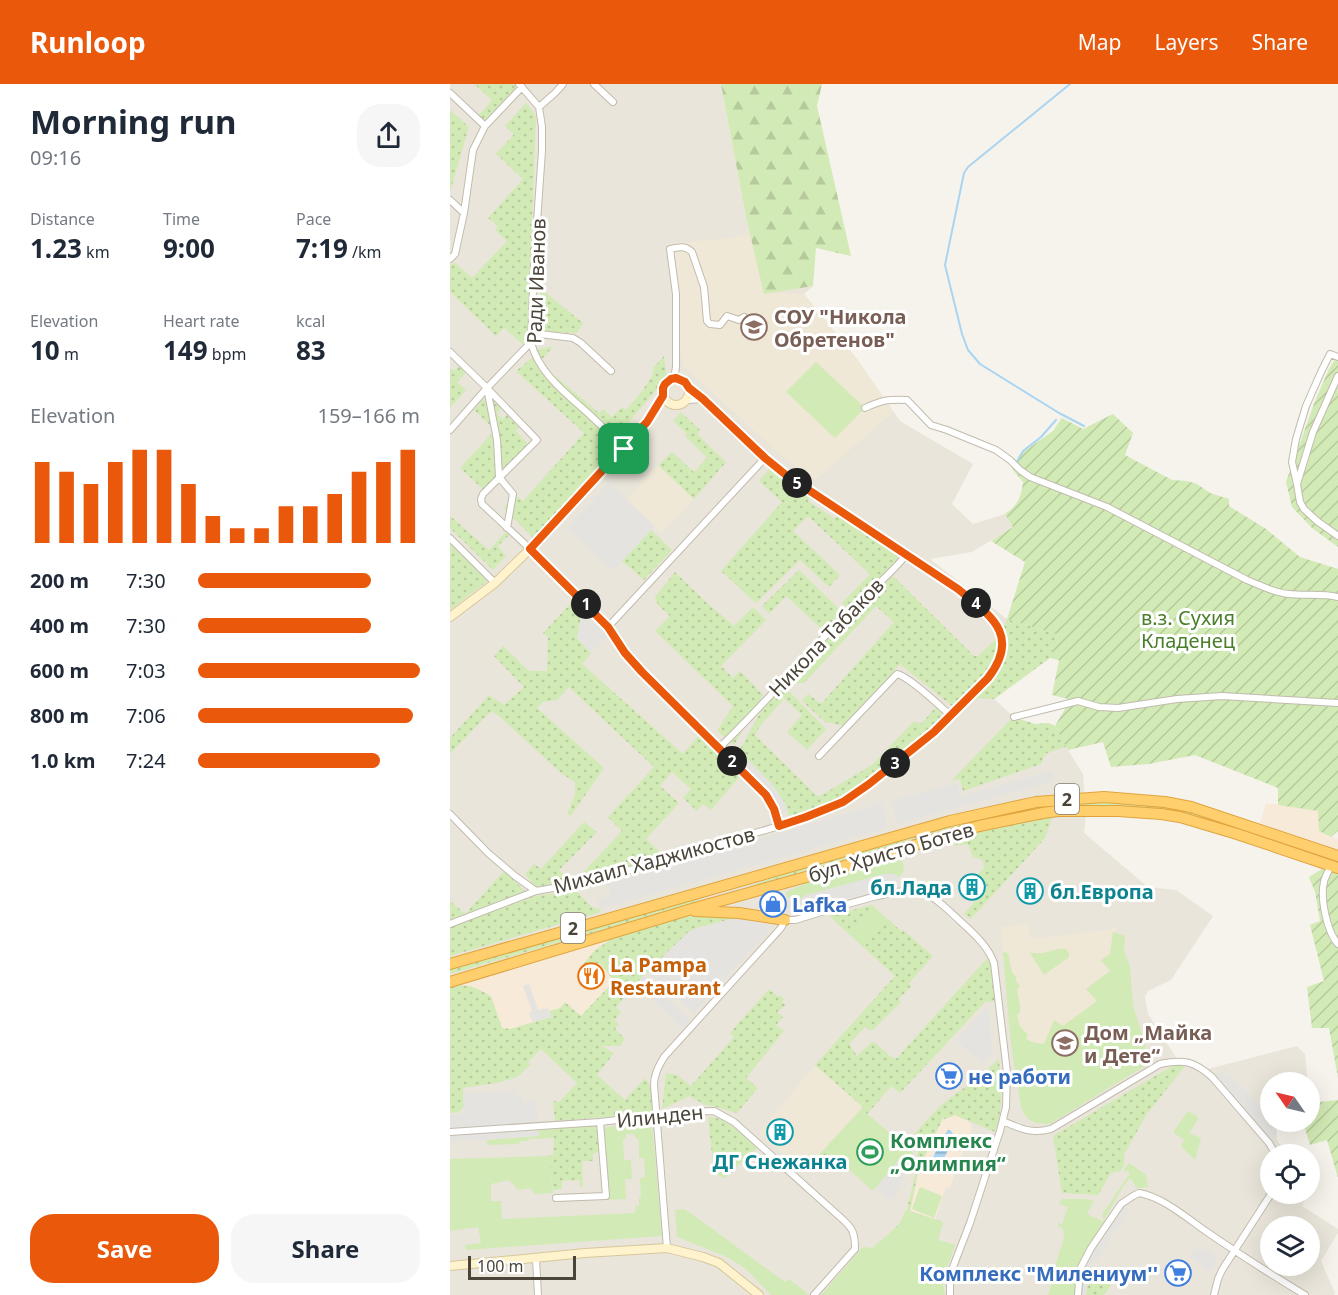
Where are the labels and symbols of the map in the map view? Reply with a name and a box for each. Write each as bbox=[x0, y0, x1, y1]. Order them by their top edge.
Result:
street label: Ради Иванов bbox=[520, 218, 552, 344]
place label: СОУ "Никола Обретенов" bbox=[774, 303, 907, 353]
school or university icon: СОУ "Никола Обретенов" bbox=[739, 312, 769, 342]
pin bbox=[598, 423, 649, 474]
pin: 5 bbox=[782, 468, 812, 498]
street label: Никола Табаков bbox=[762, 572, 890, 702]
pin: 4 bbox=[961, 588, 991, 618]
pin: 1 bbox=[571, 589, 601, 619]
park label: в.з. Сухия Кладенец bbox=[1141, 604, 1236, 654]
pin: 2 bbox=[717, 746, 747, 776]
pin: 3 bbox=[880, 748, 910, 778]
road number: 2 bbox=[1055, 784, 1079, 814]
street label: бул. Христо Ботев bbox=[805, 816, 977, 888]
street label: Михаил Хаджикостов bbox=[550, 820, 758, 900]
building icon: бл.Лада bbox=[957, 872, 987, 902]
place label: бл.Лада bbox=[870, 874, 952, 901]
building icon: бл.Европа bbox=[1015, 876, 1045, 906]
place label: бл.Европа bbox=[1050, 878, 1154, 905]
shop icon: Lafka bbox=[758, 889, 788, 919]
place label: Lafka bbox=[792, 891, 847, 918]
road number: 2 bbox=[561, 913, 585, 943]
place label: La Pampa Restaurant bbox=[610, 951, 721, 1001]
restaurant icon: La Pampa Restaurant bbox=[576, 961, 606, 991]
place label: Дом „Майка и Дете“ bbox=[1084, 1019, 1212, 1069]
school or university icon: Дом „Майка и Дете“ bbox=[1050, 1028, 1080, 1058]
supermarket icon: не работи bbox=[934, 1061, 964, 1091]
place label: не работи bbox=[968, 1063, 1071, 1090]
north arrow bbox=[1260, 1072, 1320, 1132]
street label: Илинден bbox=[615, 1098, 705, 1134]
building icon: ДГ Снежанка bbox=[765, 1117, 795, 1147]
place label: Комплекс „Олимпия“ bbox=[890, 1127, 1006, 1177]
sports icon: Комплекс „Олимпия“ bbox=[855, 1137, 885, 1167]
place label: ДГ Снежанка bbox=[712, 1148, 848, 1175]
scale bar bbox=[468, 1253, 576, 1280]
supermarket icon: Комплекс "Милениум'' bbox=[1163, 1258, 1193, 1288]
place label: Комплекс "Милениум'' bbox=[919, 1260, 1158, 1287]

